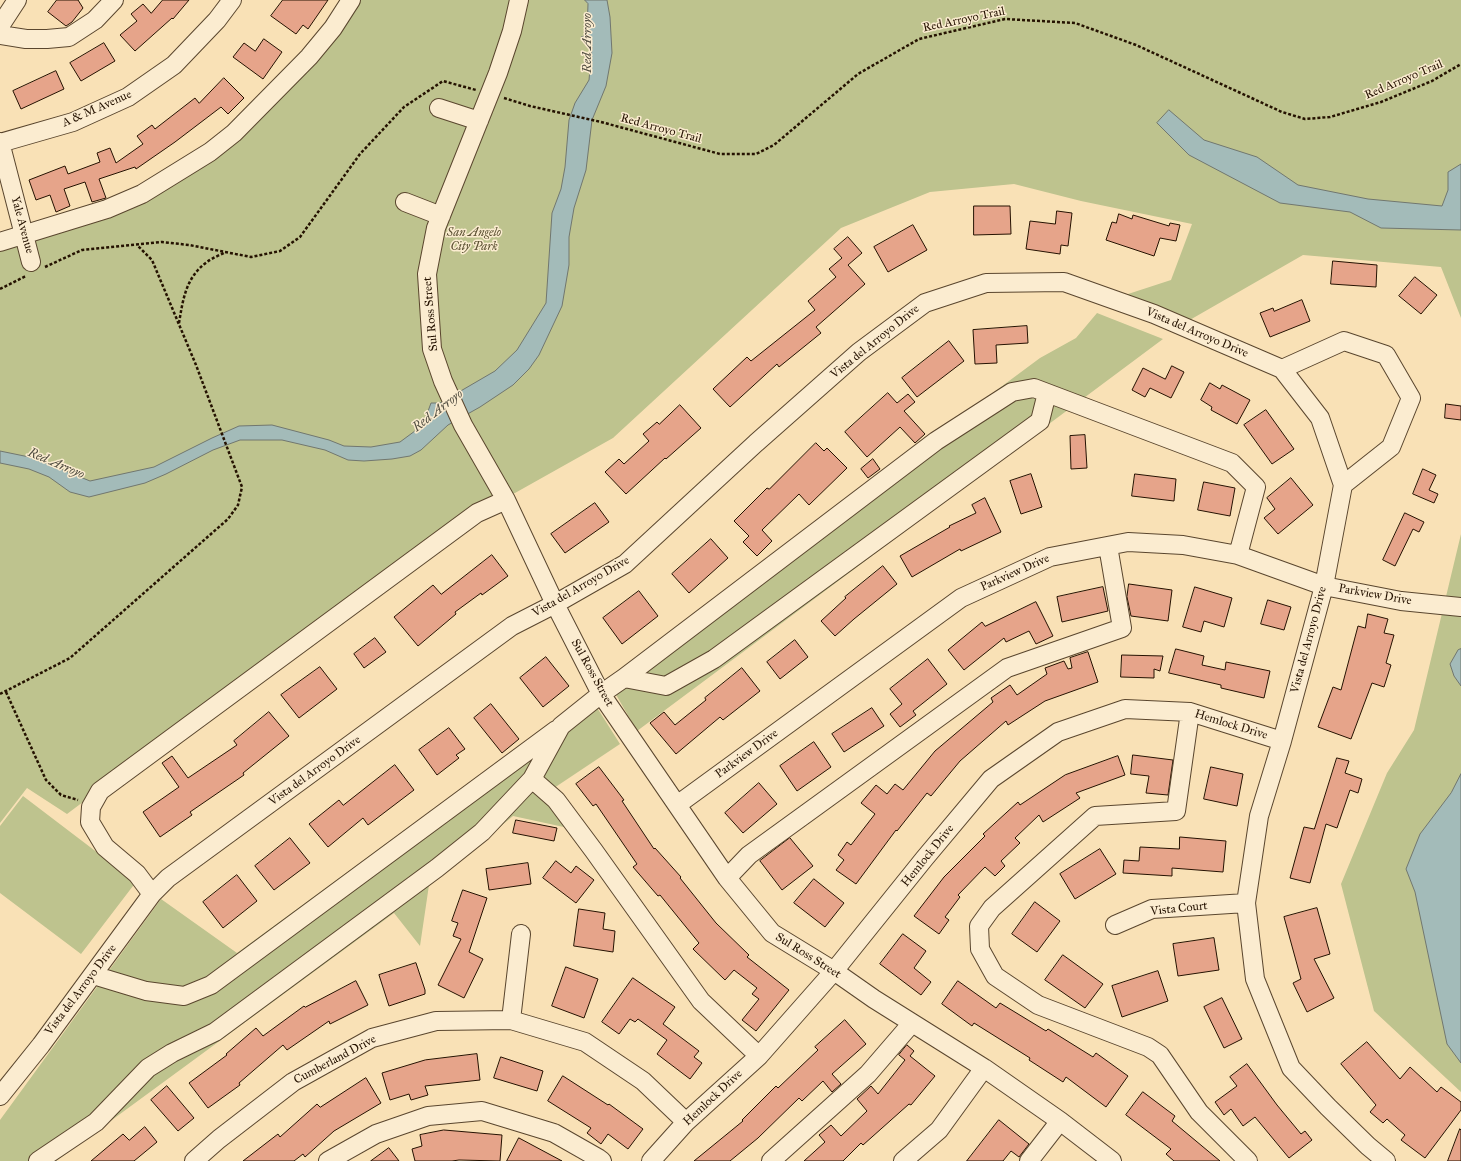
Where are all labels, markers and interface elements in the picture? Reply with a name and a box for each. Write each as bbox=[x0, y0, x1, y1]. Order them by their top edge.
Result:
street label: Red Arroyo Trail bbox=[922, 4, 1006, 36]
water label: Red Arroyo bbox=[580, 13, 596, 73]
street label: Red Arroyo Trail bbox=[1363, 57, 1445, 103]
street label: A & M Avenue bbox=[60, 87, 134, 131]
street label: Red Arroyo Trail bbox=[619, 111, 703, 147]
street label: Yale Avenue bbox=[7, 195, 37, 255]
park label: San Angelo City Park bbox=[447, 226, 501, 254]
street label: Sul Ross Street bbox=[421, 276, 441, 352]
street label: Vista del Arroyo Drive bbox=[828, 302, 922, 382]
street label: Vista del Arroyo Drive bbox=[1144, 305, 1250, 361]
water label: Red Arroyo bbox=[410, 386, 466, 436]
water label: Red Arroyo bbox=[25, 445, 87, 483]
street label: Parkview Drive bbox=[978, 551, 1052, 595]
street label: Vista del Arroyo Drive bbox=[530, 553, 632, 621]
street label: Parkview Drive bbox=[1337, 581, 1413, 609]
street label: Vista del Arroyo Drive bbox=[1288, 585, 1330, 695]
street label: Sul Ross Street bbox=[568, 637, 616, 709]
street label: Hemlock Drive bbox=[1193, 707, 1269, 743]
street label: Parkview Drive bbox=[713, 726, 781, 782]
street label: Vista del Arroyo Drive bbox=[266, 733, 364, 809]
street label: Hemlock Drive bbox=[899, 822, 957, 890]
street label: Vista Court bbox=[1150, 899, 1208, 919]
street label: Sul Ross Street bbox=[772, 930, 844, 982]
street label: Vista del Arroyo Drive bbox=[42, 942, 120, 1038]
street label: Cumberland Drive bbox=[291, 1032, 379, 1088]
street label: Hemlock Drive bbox=[680, 1067, 746, 1129]

